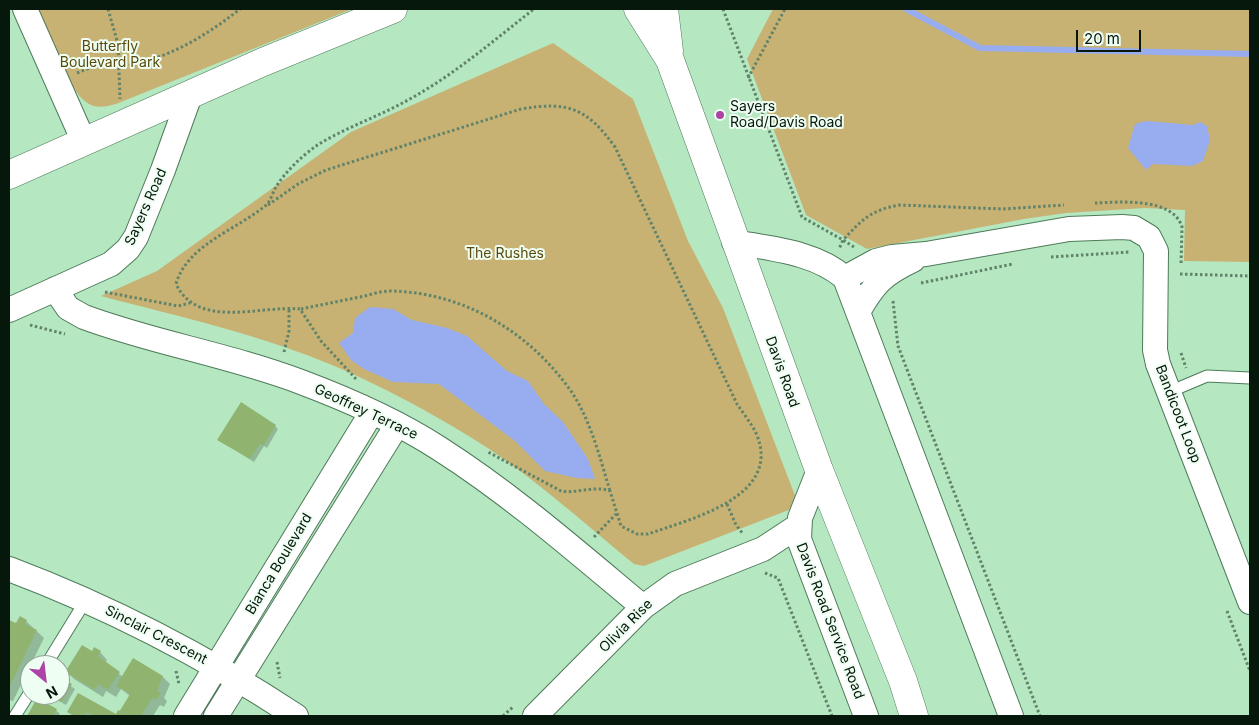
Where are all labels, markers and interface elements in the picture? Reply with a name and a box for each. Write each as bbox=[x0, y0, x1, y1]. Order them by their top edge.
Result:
scale bar bbox=[1079, 20, 1144, 52]
text: 20 m bbox=[1084, 29, 1120, 48]
park label: Butterfly Boulevard Park bbox=[60, 39, 160, 72]
place label: Sayers Road/Davis Road bbox=[730, 99, 843, 132]
marker: Sayers Road/Davis Road bbox=[714, 109, 726, 121]
street label: Sayers Road bbox=[121, 166, 171, 248]
park label: The Rushes bbox=[466, 246, 544, 262]
street label: Davis Road bbox=[761, 334, 803, 410]
street label: Bandicoot Loop bbox=[1152, 363, 1204, 465]
street label: Geoffrey Terrace bbox=[311, 381, 421, 443]
street label: Bianca Boulevard bbox=[242, 510, 316, 618]
street label: Davis Road Service Road bbox=[792, 541, 868, 701]
street label: Olivia Rise bbox=[596, 596, 656, 656]
street label: Sinclair Crescent bbox=[102, 602, 210, 668]
north arrow bbox=[20, 655, 70, 705]
text: N bbox=[43, 683, 61, 703]

